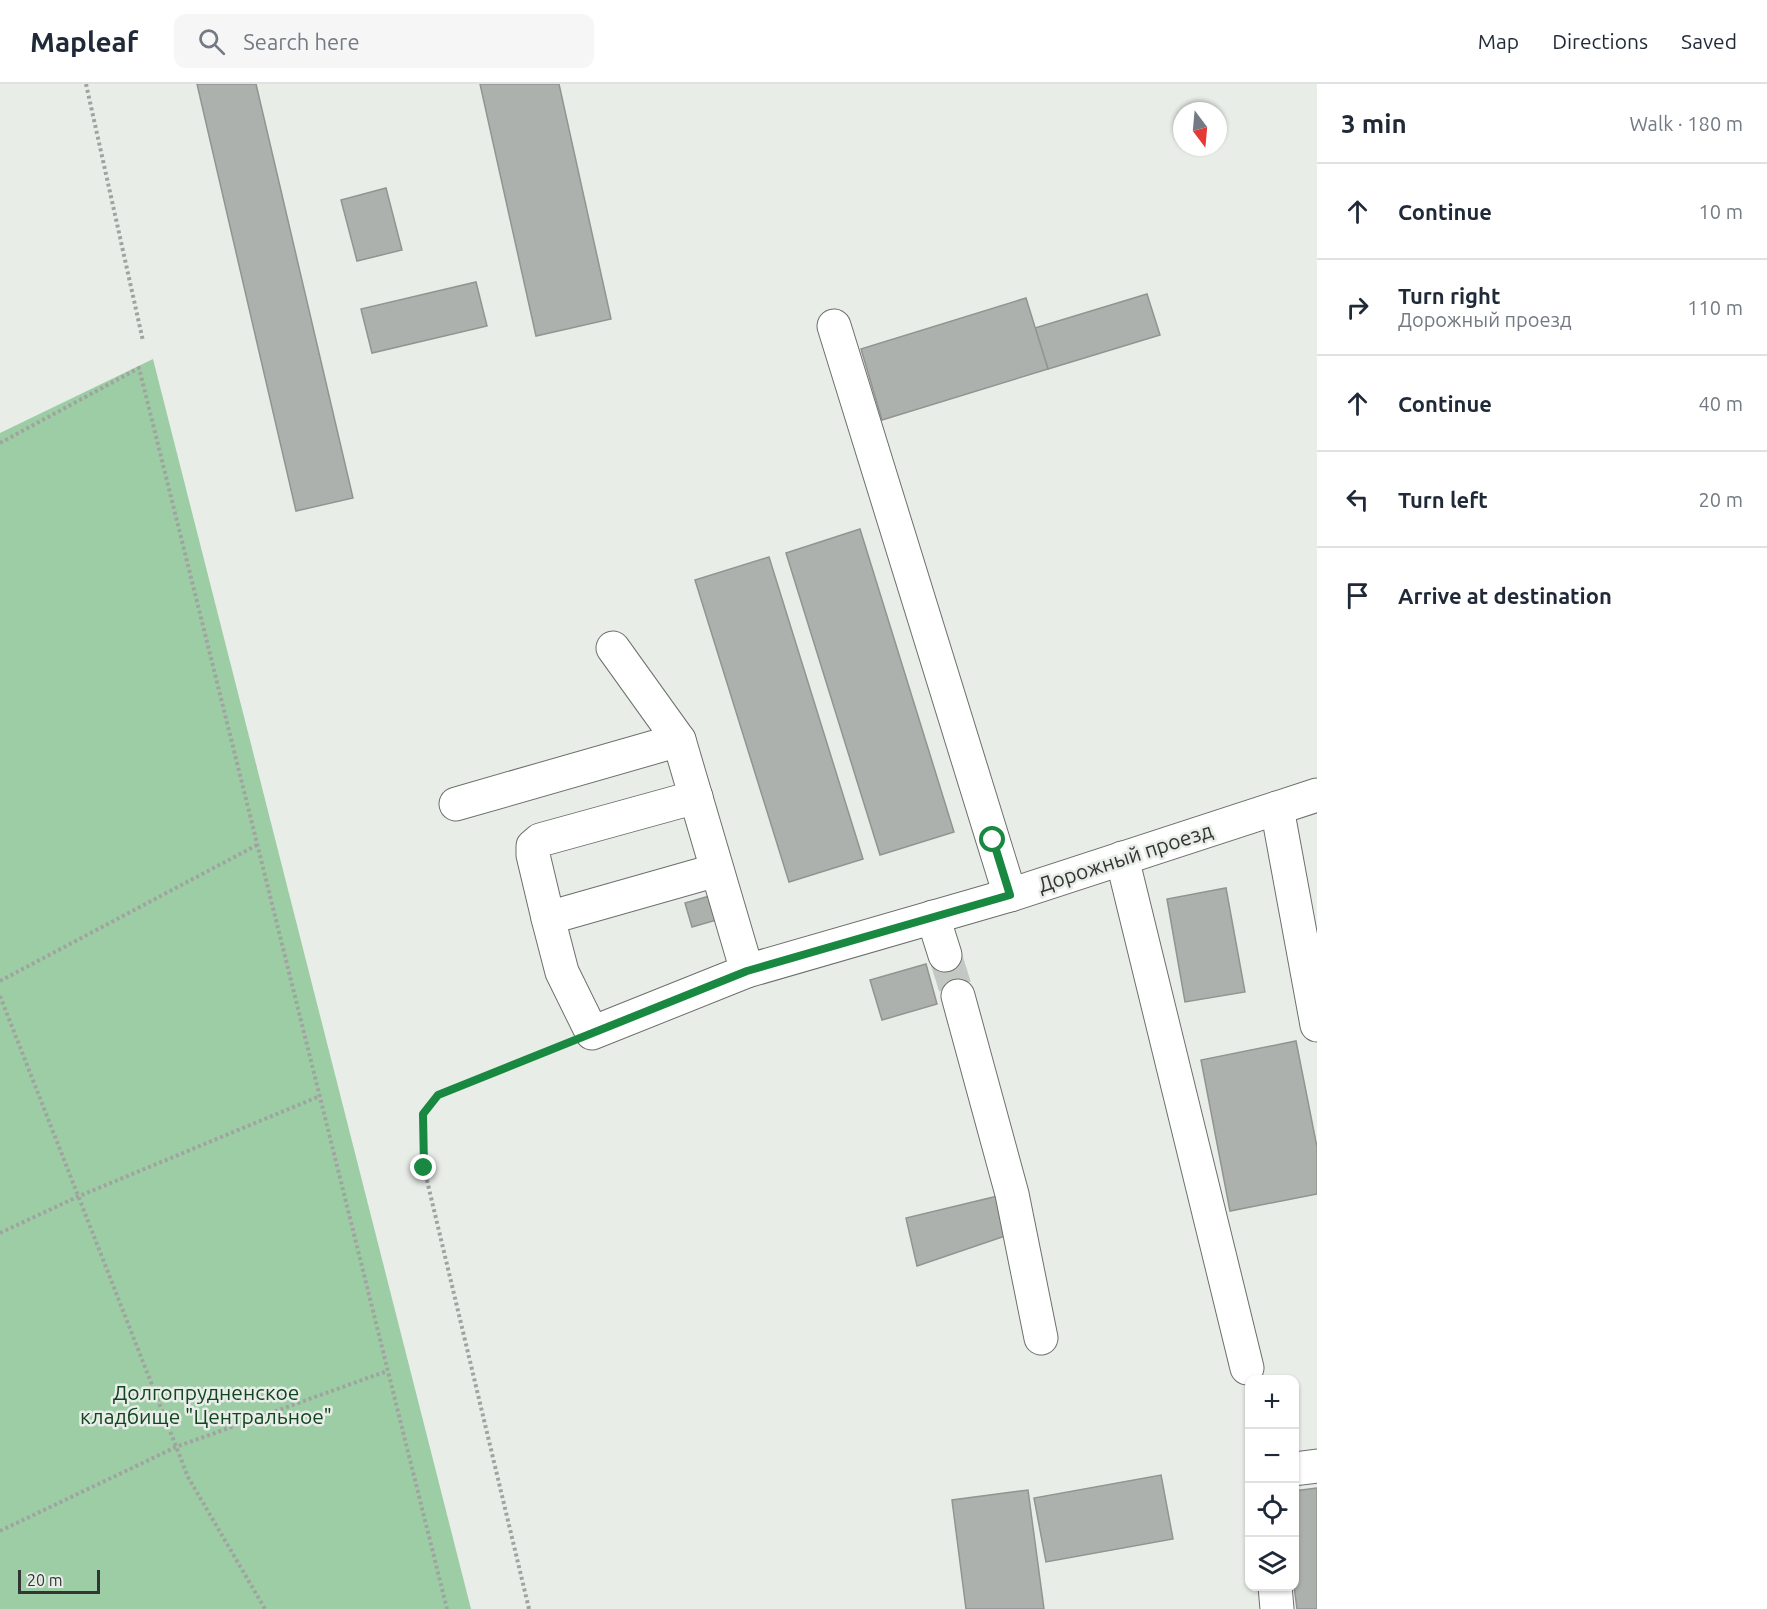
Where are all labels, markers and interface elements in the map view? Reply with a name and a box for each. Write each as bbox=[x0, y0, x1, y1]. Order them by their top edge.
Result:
search box bbox=[174, 14, 594, 68]
icon: search bbox=[195, 25, 228, 58]
text: Mapleaf bbox=[30, 26, 138, 57]
text: Search here bbox=[243, 29, 360, 54]
text: Map bbox=[1478, 29, 1519, 53]
text: Directions bbox=[1552, 29, 1648, 53]
text: Saved bbox=[1681, 29, 1737, 53]
north arrow bbox=[1173, 102, 1227, 156]
text: 3 min bbox=[1341, 109, 1407, 138]
text: Walk · 180 m bbox=[1630, 112, 1743, 135]
icon: ahead bbox=[1341, 195, 1374, 228]
text: Continue bbox=[1398, 199, 1492, 224]
text: 10 m bbox=[1699, 200, 1743, 223]
text: Turn right bbox=[1398, 283, 1500, 308]
icon: right bbox=[1341, 291, 1374, 324]
text: 110 m bbox=[1687, 296, 1743, 319]
text: Дорожный проезд bbox=[1398, 308, 1572, 331]
icon: ahead bbox=[1341, 387, 1374, 420]
text: Continue bbox=[1398, 391, 1492, 416]
text: 40 m bbox=[1699, 392, 1743, 415]
icon: left bbox=[1341, 483, 1374, 516]
text: Turn left bbox=[1398, 487, 1488, 512]
text: 20 m bbox=[1699, 488, 1743, 511]
icon: arrive bbox=[1341, 579, 1374, 612]
text: Arrive at destination bbox=[1398, 583, 1612, 608]
street label: Дорожный проезд bbox=[1035, 817, 1215, 897]
route start bbox=[979, 826, 1005, 852]
route end bbox=[410, 1154, 436, 1180]
map controls bbox=[1245, 1375, 1299, 1591]
button: + bbox=[1245, 1375, 1299, 1429]
park label: Долгопрудненское кладбище "Центральное" bbox=[80, 1380, 332, 1428]
button: − bbox=[1245, 1429, 1299, 1483]
button: locate bbox=[1245, 1483, 1299, 1537]
button: layers bbox=[1245, 1537, 1299, 1591]
scale bar bbox=[18, 1567, 100, 1594]
text: 20 m bbox=[27, 1571, 63, 1589]

